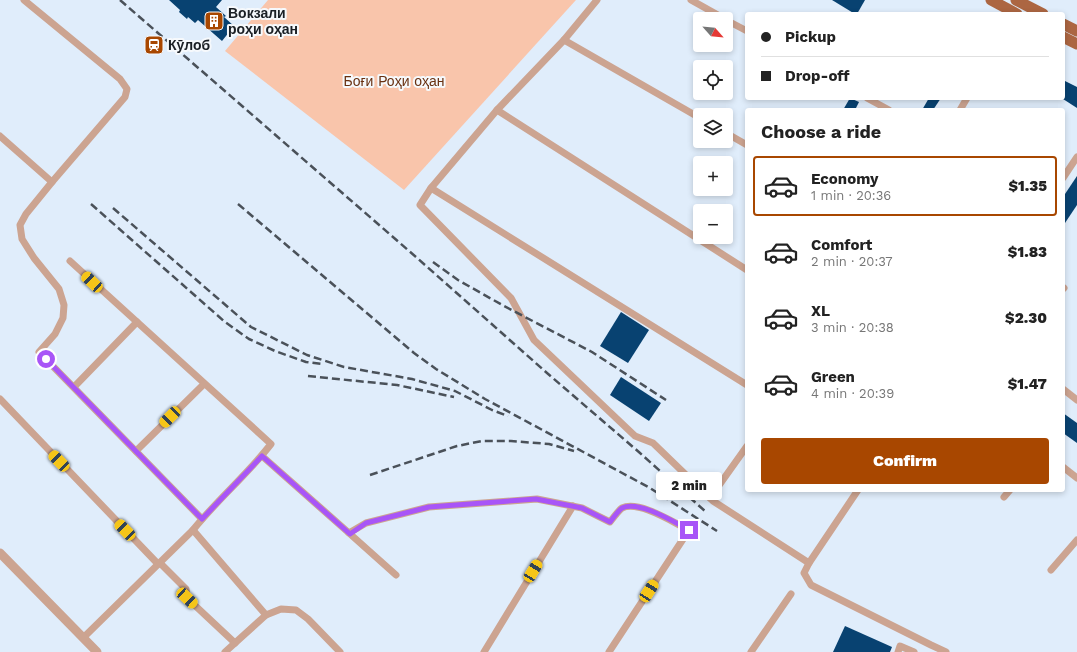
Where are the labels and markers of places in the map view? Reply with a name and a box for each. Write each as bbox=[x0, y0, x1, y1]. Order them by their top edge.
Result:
place label: Вокзали роҳи оҳан bbox=[228, 5, 298, 37]
building icon: Вокзали роҳи оҳан bbox=[203, 10, 225, 32]
station icon: Кӯлоб bbox=[143, 34, 165, 56]
place label: Кӯлоб bbox=[168, 37, 211, 53]

